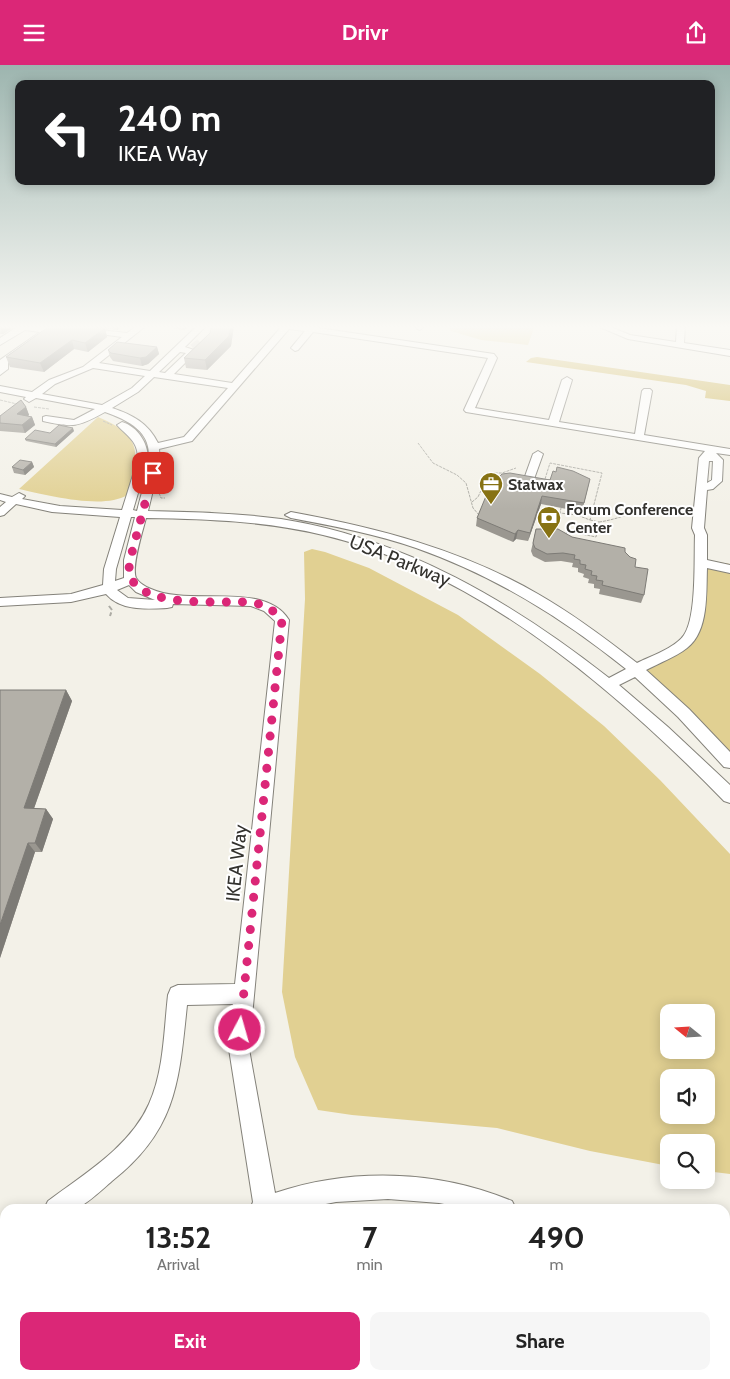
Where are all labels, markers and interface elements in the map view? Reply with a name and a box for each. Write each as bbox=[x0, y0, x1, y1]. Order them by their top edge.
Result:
icon: menu bbox=[20, 19, 48, 47]
text: Drivr bbox=[342, 19, 388, 46]
icon: share bbox=[682, 19, 710, 47]
text: 240 m bbox=[118, 97, 221, 140]
icon: left bbox=[35, 100, 100, 165]
text: IKEA Way bbox=[118, 140, 208, 167]
pin bbox=[132, 452, 174, 494]
icon: arrive bbox=[139, 459, 167, 487]
office icon: Statwax bbox=[478, 471, 504, 505]
place label: Statwax bbox=[508, 475, 563, 494]
place label: Forum Conference Center bbox=[566, 500, 693, 537]
bank icon: Forum Conference Center bbox=[536, 505, 562, 539]
street label: USA Parkway bbox=[346, 530, 454, 591]
street label: IKEA Way bbox=[221, 823, 252, 903]
position arrow bbox=[213, 1003, 265, 1055]
north arrow bbox=[660, 1004, 715, 1059]
map controls bbox=[660, 1004, 715, 1189]
button: sound bbox=[660, 1069, 715, 1124]
button: search bbox=[660, 1134, 715, 1189]
text: 13:52 bbox=[145, 1219, 211, 1256]
text: 7 bbox=[362, 1219, 377, 1256]
text: 490 bbox=[528, 1219, 585, 1256]
text: Arrival bbox=[157, 1255, 200, 1274]
text: min bbox=[356, 1255, 383, 1274]
text: m bbox=[549, 1255, 563, 1274]
button: Exit bbox=[20, 1312, 360, 1370]
button: Share bbox=[370, 1312, 710, 1370]

